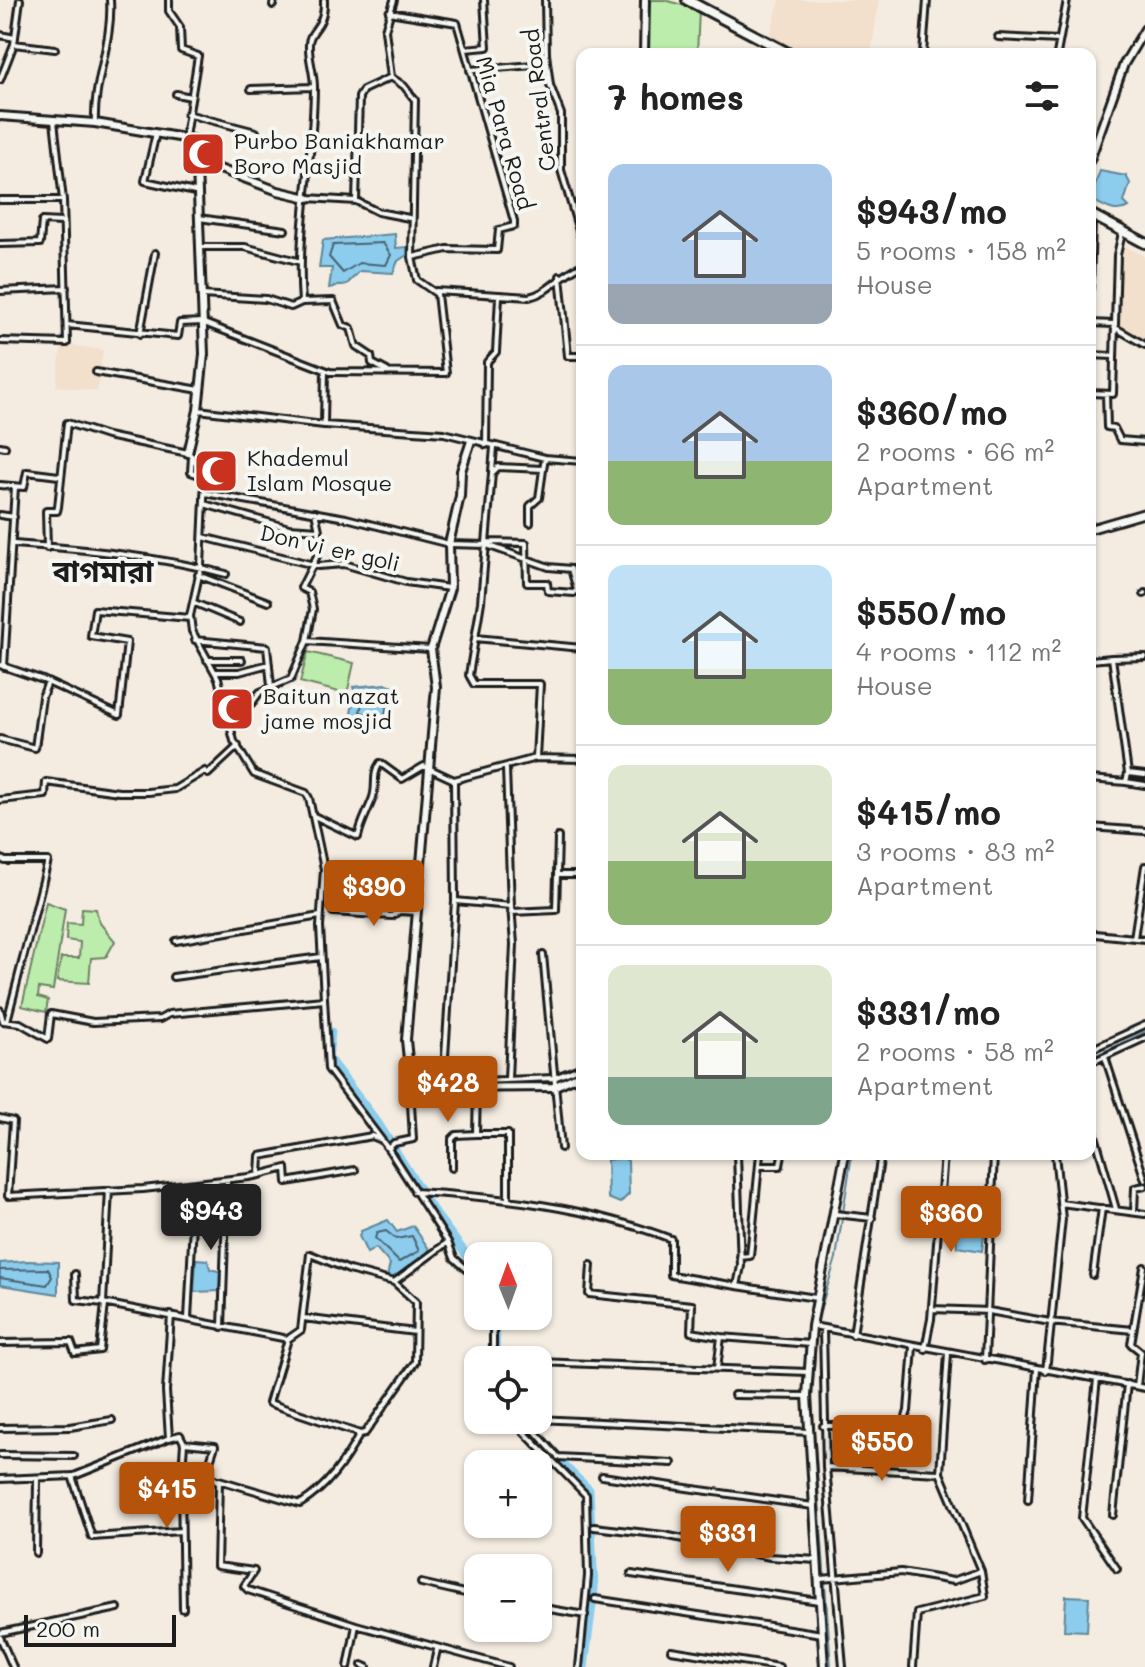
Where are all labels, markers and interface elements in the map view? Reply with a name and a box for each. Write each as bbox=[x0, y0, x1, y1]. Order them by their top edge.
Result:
street label: Central Road bbox=[515, 27, 562, 173]
street label: Mia Para Road bbox=[470, 53, 541, 213]
text: 7 homes bbox=[608, 74, 744, 119]
icon: filters bbox=[1020, 74, 1064, 118]
place label: Purbo Baniakhamar Boro Masjid bbox=[234, 126, 445, 180]
mosque icon: Purbo Baniakhamar Boro Masjid bbox=[179, 130, 227, 178]
text: $943/mo bbox=[856, 188, 1007, 233]
icon: home bbox=[672, 196, 768, 292]
text: 5 rooms · 158 m² bbox=[856, 233, 1066, 267]
text: House bbox=[856, 267, 933, 301]
text: $360/mo bbox=[856, 389, 1007, 434]
icon: home bbox=[672, 397, 768, 493]
text: 2 rooms · 66 m² bbox=[856, 434, 1054, 468]
place label: Khademul Islam Mosque bbox=[247, 443, 392, 497]
mosque icon: Khademul Islam Mosque bbox=[192, 447, 240, 495]
text: Apartment bbox=[856, 468, 993, 502]
street label: Don vi er goli bbox=[257, 517, 403, 578]
district label: বাগমারা bbox=[52, 550, 154, 590]
text: $550/mo bbox=[856, 589, 1006, 634]
icon: home bbox=[672, 597, 768, 693]
text: 4 rooms · 112 m² bbox=[856, 634, 1061, 668]
text: House bbox=[856, 668, 933, 702]
place label: Baitun nazat jame mosjid bbox=[261, 681, 400, 735]
mosque icon: Baitun nazat jame mosjid bbox=[208, 685, 256, 733]
text: $415/mo bbox=[856, 789, 1001, 834]
icon: home bbox=[672, 797, 768, 893]
text: 3 rooms · 83 m² bbox=[856, 834, 1055, 868]
pin: $390 bbox=[327, 860, 421, 928]
text: Apartment bbox=[856, 868, 993, 902]
text: $390 bbox=[342, 869, 406, 903]
text: $331/mo bbox=[856, 989, 1000, 1034]
icon: home bbox=[672, 997, 768, 1093]
text: 2 rooms · 58 m² bbox=[856, 1034, 1054, 1068]
pin: $428 bbox=[401, 1056, 495, 1124]
text: $428 bbox=[416, 1065, 480, 1099]
text: Apartment bbox=[856, 1068, 993, 1102]
pin: $943 bbox=[164, 1184, 258, 1252]
pin: $360 bbox=[904, 1186, 998, 1254]
text: $943 bbox=[179, 1193, 243, 1227]
text: $360 bbox=[919, 1195, 983, 1229]
north arrow bbox=[464, 1242, 552, 1330]
map controls bbox=[464, 1242, 552, 1642]
button: locate bbox=[464, 1346, 552, 1434]
pin: $550 bbox=[835, 1415, 929, 1483]
text: $550 bbox=[850, 1424, 914, 1458]
button: + bbox=[464, 1450, 552, 1538]
pin: $415 bbox=[120, 1462, 214, 1530]
text: $415 bbox=[137, 1471, 197, 1505]
pin: $331 bbox=[681, 1506, 775, 1574]
text: $331 bbox=[699, 1515, 757, 1549]
button: − bbox=[464, 1554, 552, 1642]
scale bar bbox=[24, 1611, 176, 1647]
text: 200 m bbox=[36, 1614, 100, 1643]

